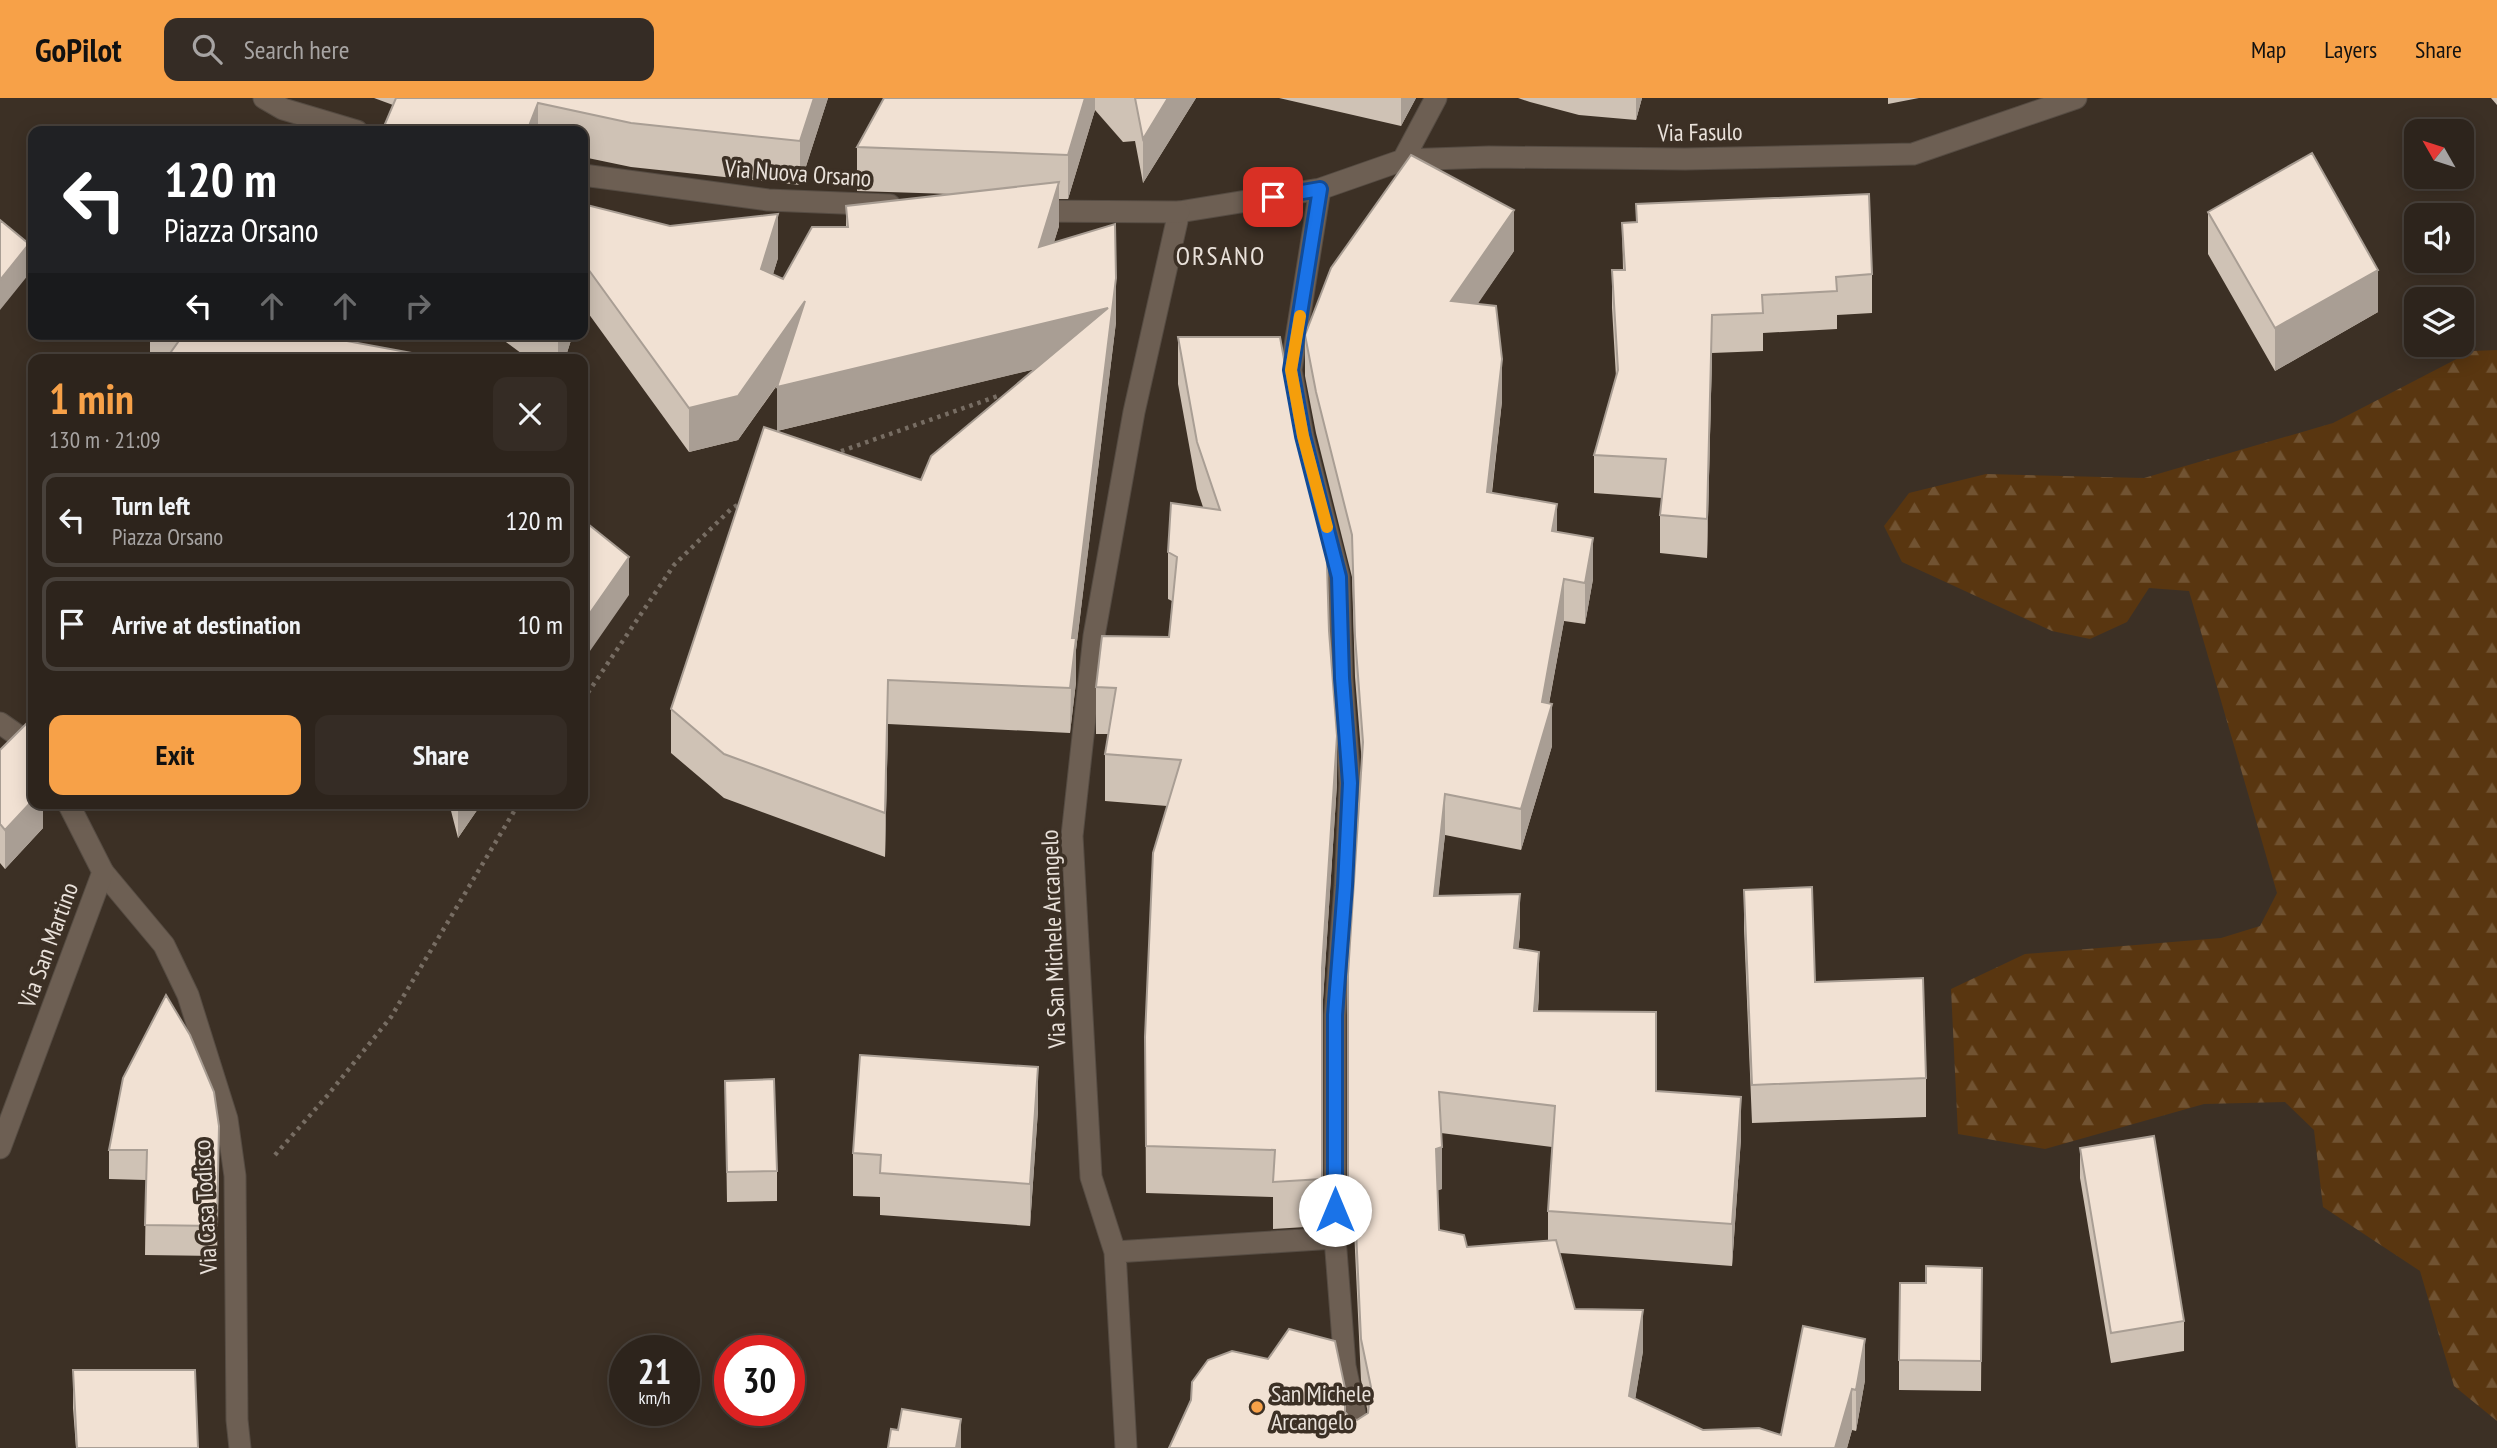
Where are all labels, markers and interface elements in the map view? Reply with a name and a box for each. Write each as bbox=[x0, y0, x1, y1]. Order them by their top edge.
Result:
search box bbox=[164, 18, 654, 81]
text: GoPilot bbox=[35, 28, 122, 71]
icon: search bbox=[188, 30, 226, 68]
text: Search here bbox=[244, 33, 349, 66]
text: Map bbox=[2251, 34, 2286, 65]
text: Layers bbox=[2324, 34, 2377, 65]
text: Share bbox=[2415, 34, 2462, 65]
street label: Via Fasulo bbox=[1656, 116, 1743, 148]
north arrow bbox=[2404, 119, 2474, 189]
map controls bbox=[2404, 119, 2474, 357]
text: 120 m bbox=[164, 147, 277, 211]
street label: Via Nuova Orsano bbox=[723, 152, 872, 194]
icon: left bbox=[49, 154, 140, 245]
pin bbox=[1243, 167, 1303, 227]
icon: arrive bbox=[1254, 178, 1292, 216]
button: sound bbox=[2404, 203, 2474, 273]
text: Piazza Orsano bbox=[164, 209, 319, 251]
district label: ORSANO bbox=[1176, 239, 1266, 272]
icon: left bbox=[180, 287, 218, 325]
icon: ahead bbox=[253, 287, 291, 325]
icon: ahead bbox=[326, 287, 364, 325]
icon: right bbox=[399, 287, 437, 325]
button: layers bbox=[2404, 287, 2474, 357]
text: 1 min bbox=[49, 371, 134, 426]
button: close bbox=[493, 377, 567, 451]
text: 130 m · 21:09 bbox=[49, 425, 161, 454]
text: Turn left bbox=[112, 489, 190, 522]
icon: left bbox=[53, 501, 91, 539]
text: 120 m bbox=[505, 504, 563, 537]
text: Piazza Orsano bbox=[112, 522, 223, 551]
icon: arrive bbox=[53, 605, 91, 643]
text: Arrive at destination bbox=[112, 608, 301, 641]
text: 10 m bbox=[517, 608, 563, 641]
button: Exit bbox=[49, 715, 301, 795]
button: Share bbox=[315, 715, 567, 795]
street label: Via San Michele Arcangelo bbox=[1034, 829, 1072, 1050]
street label: Via San Martino bbox=[11, 878, 85, 1013]
street label: Via Casa Todisco bbox=[186, 1139, 224, 1276]
position arrow bbox=[1298, 1173, 1372, 1247]
speed limit sign: 30 bbox=[714, 1335, 805, 1426]
text: 21 bbox=[638, 1348, 671, 1394]
place label: San Michele Arcangelo bbox=[1271, 1378, 1372, 1437]
text: km/h bbox=[639, 1386, 670, 1409]
marker: San Michele Arcangelo bbox=[1249, 1399, 1265, 1415]

